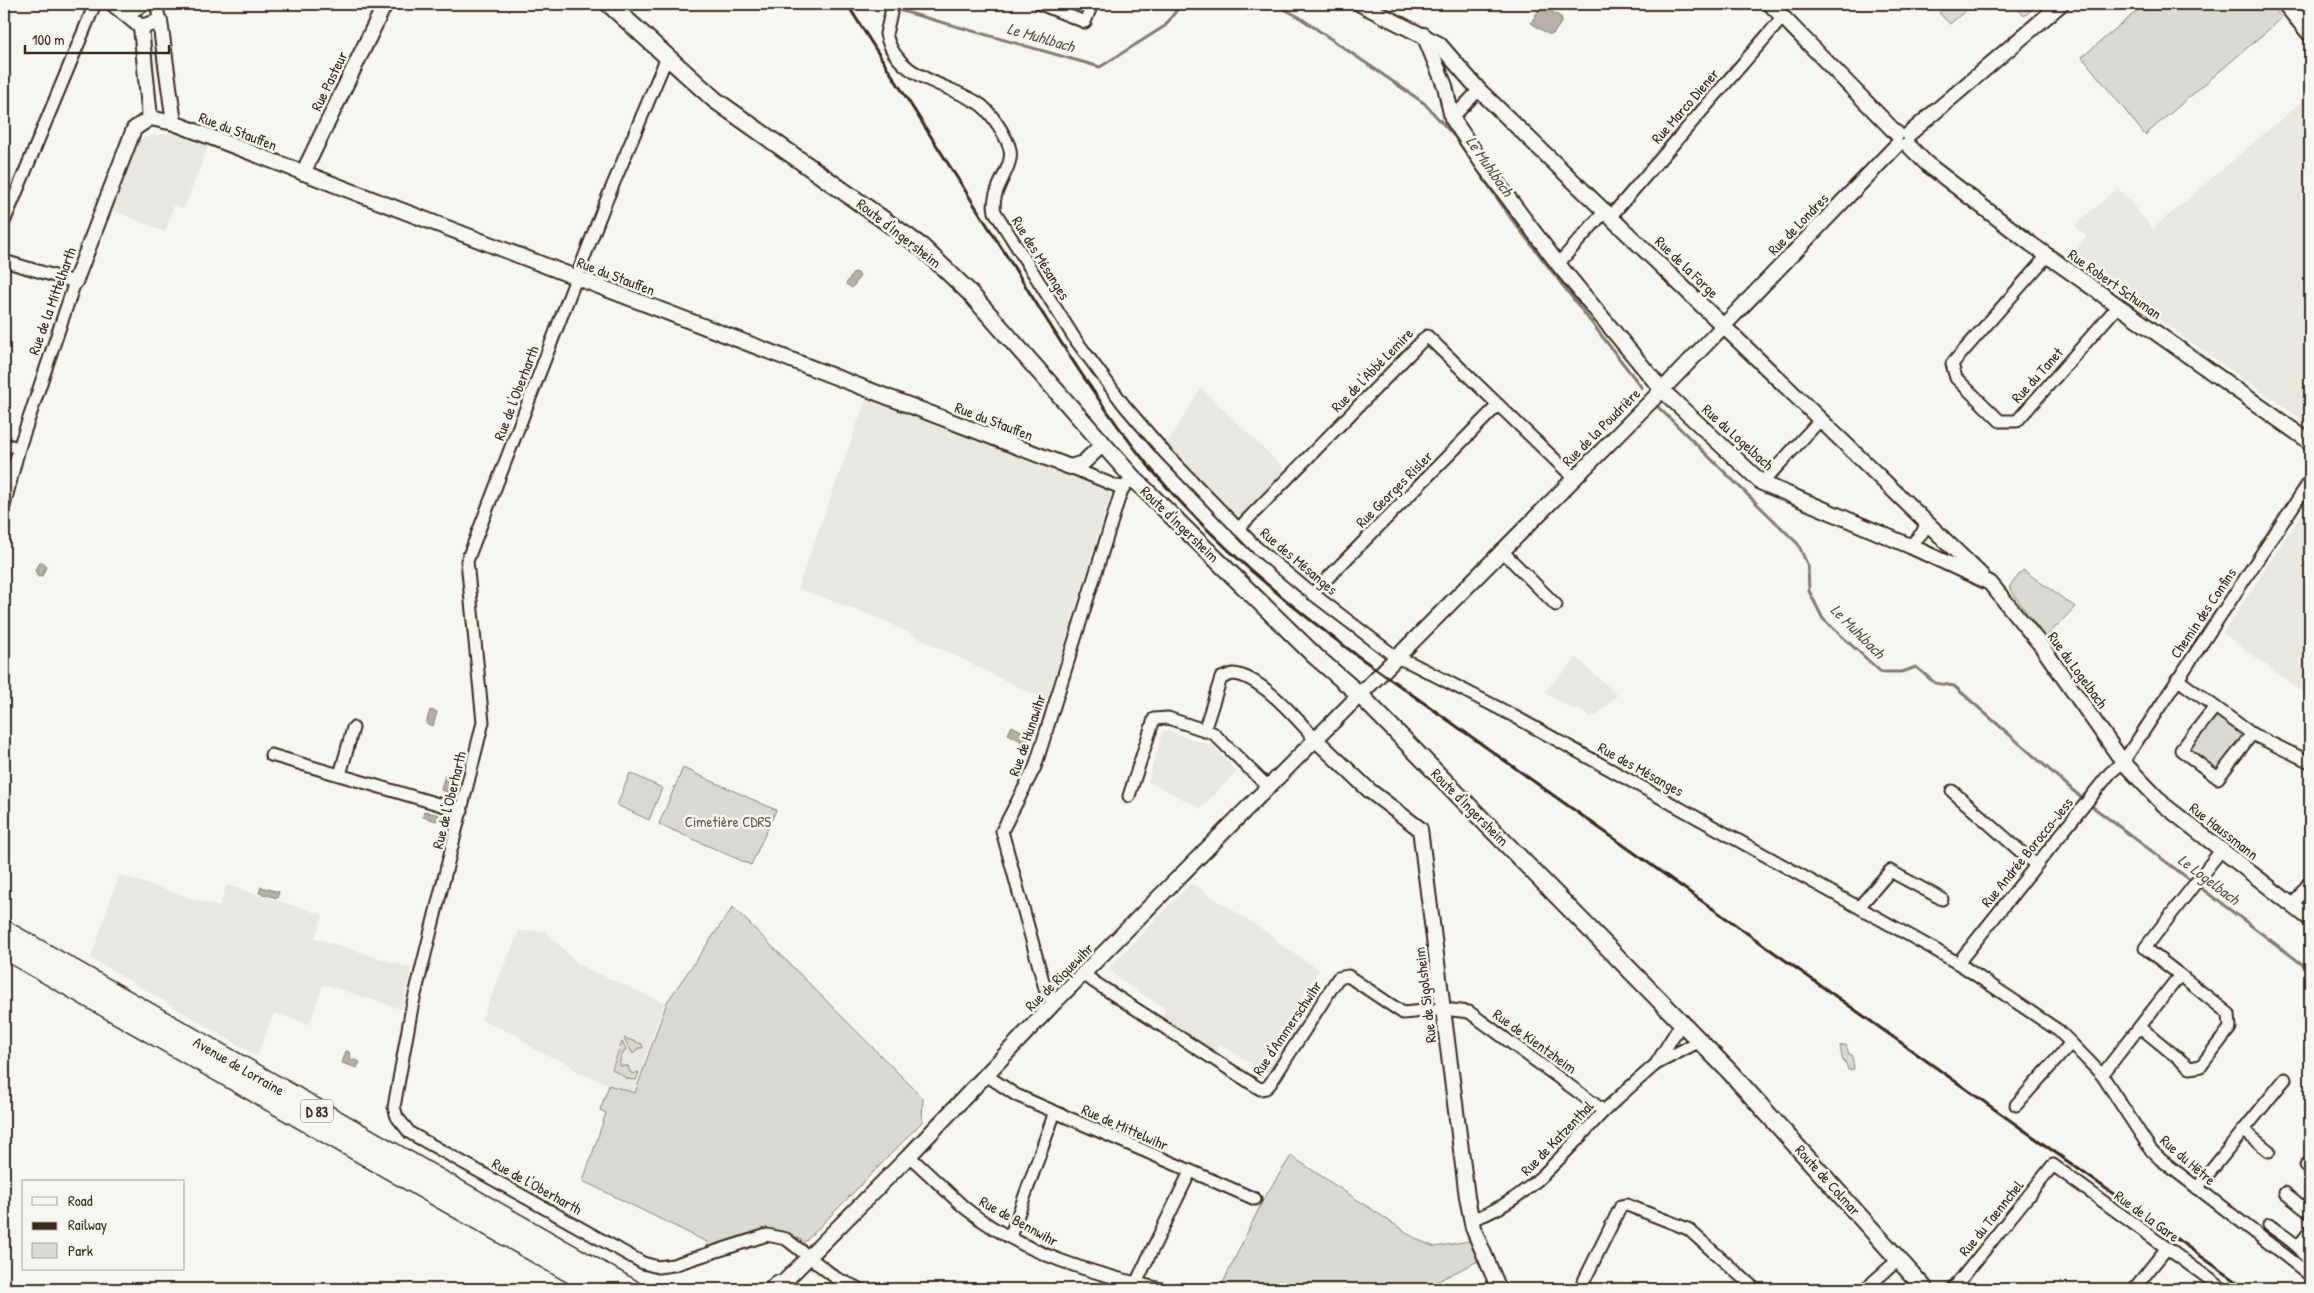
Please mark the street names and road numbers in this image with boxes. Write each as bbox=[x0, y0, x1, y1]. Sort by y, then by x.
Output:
street label: Rue Pasteur bbox=[306, 47, 353, 114]
street label: Rue Marco Diener bbox=[1647, 64, 1724, 148]
street label: Rue du Stauffen bbox=[196, 106, 280, 156]
street label: Rue de Londres bbox=[1763, 188, 1833, 260]
street label: Route d'Ingersheim bbox=[852, 193, 946, 273]
street label: Rue des Mésanges bbox=[1007, 212, 1075, 304]
street label: Rue de la Forge bbox=[1651, 231, 1723, 303]
street label: Rue de la Mittelharth bbox=[23, 244, 81, 358]
street label: Rue Robert Schuman bbox=[2064, 244, 2166, 324]
street label: Rue du Stauffen bbox=[574, 251, 658, 301]
street label: Rue de l'Abbé Lemire bbox=[1326, 323, 1418, 417]
street label: Rue du Tanet bbox=[2006, 342, 2068, 407]
street label: Rue de l'Oberharth bbox=[488, 343, 544, 443]
street label: Rue de la Poudrière bbox=[1557, 383, 1645, 471]
street label: Rue du Stauffen bbox=[952, 396, 1036, 446]
street label: Rue du Logelbach bbox=[1698, 399, 1778, 475]
street label: Rue Georges Risler bbox=[1351, 446, 1437, 532]
street label: Route d'Ingersheim bbox=[1136, 481, 1224, 567]
street label: Rue des Mésanges bbox=[1256, 522, 1342, 600]
street label: Chemin des Confins bbox=[2165, 563, 2241, 662]
street label: Rue du Logelbach bbox=[2043, 627, 2113, 713]
street label: Rue de Hunawihr bbox=[1003, 691, 1051, 779]
street label: Rue des Mésanges bbox=[1594, 737, 1688, 801]
street label: Rue de l'Oberharth bbox=[427, 749, 471, 851]
street label: Route d'Ingersheim bbox=[1426, 763, 1514, 851]
street label: Rue Andrée Borocco-Jess bbox=[1976, 793, 2078, 911]
street label: Rue Haussmann bbox=[2185, 797, 2263, 865]
street label: Rue de Riquewihr bbox=[1020, 938, 1098, 1016]
street label: Rue de Sigolsheim bbox=[1409, 946, 1441, 1044]
street label: Rue d'Ammerschwihr bbox=[1247, 976, 1327, 1080]
street label: Rue de Kientzheim bbox=[1489, 1003, 1581, 1079]
street label: Avenue de Lorraine bbox=[190, 1031, 288, 1101]
street label: Rue de Katzenthal bbox=[1516, 1096, 1598, 1180]
street label: Rue de Mittelwihr bbox=[1078, 1099, 1172, 1155]
road number: D 83 bbox=[301, 1100, 333, 1122]
street label: Rue du Hêtre bbox=[2156, 1130, 2220, 1190]
street label: Route de Colmar bbox=[1790, 1140, 1866, 1220]
street label: Rue de l'Oberharth bbox=[488, 1153, 586, 1219]
street label: Rue du Taennchel bbox=[1954, 1176, 2028, 1260]
street label: Rue de la Gare bbox=[2110, 1185, 2184, 1247]
street label: Rue de Bennwihr bbox=[976, 1191, 1062, 1251]

